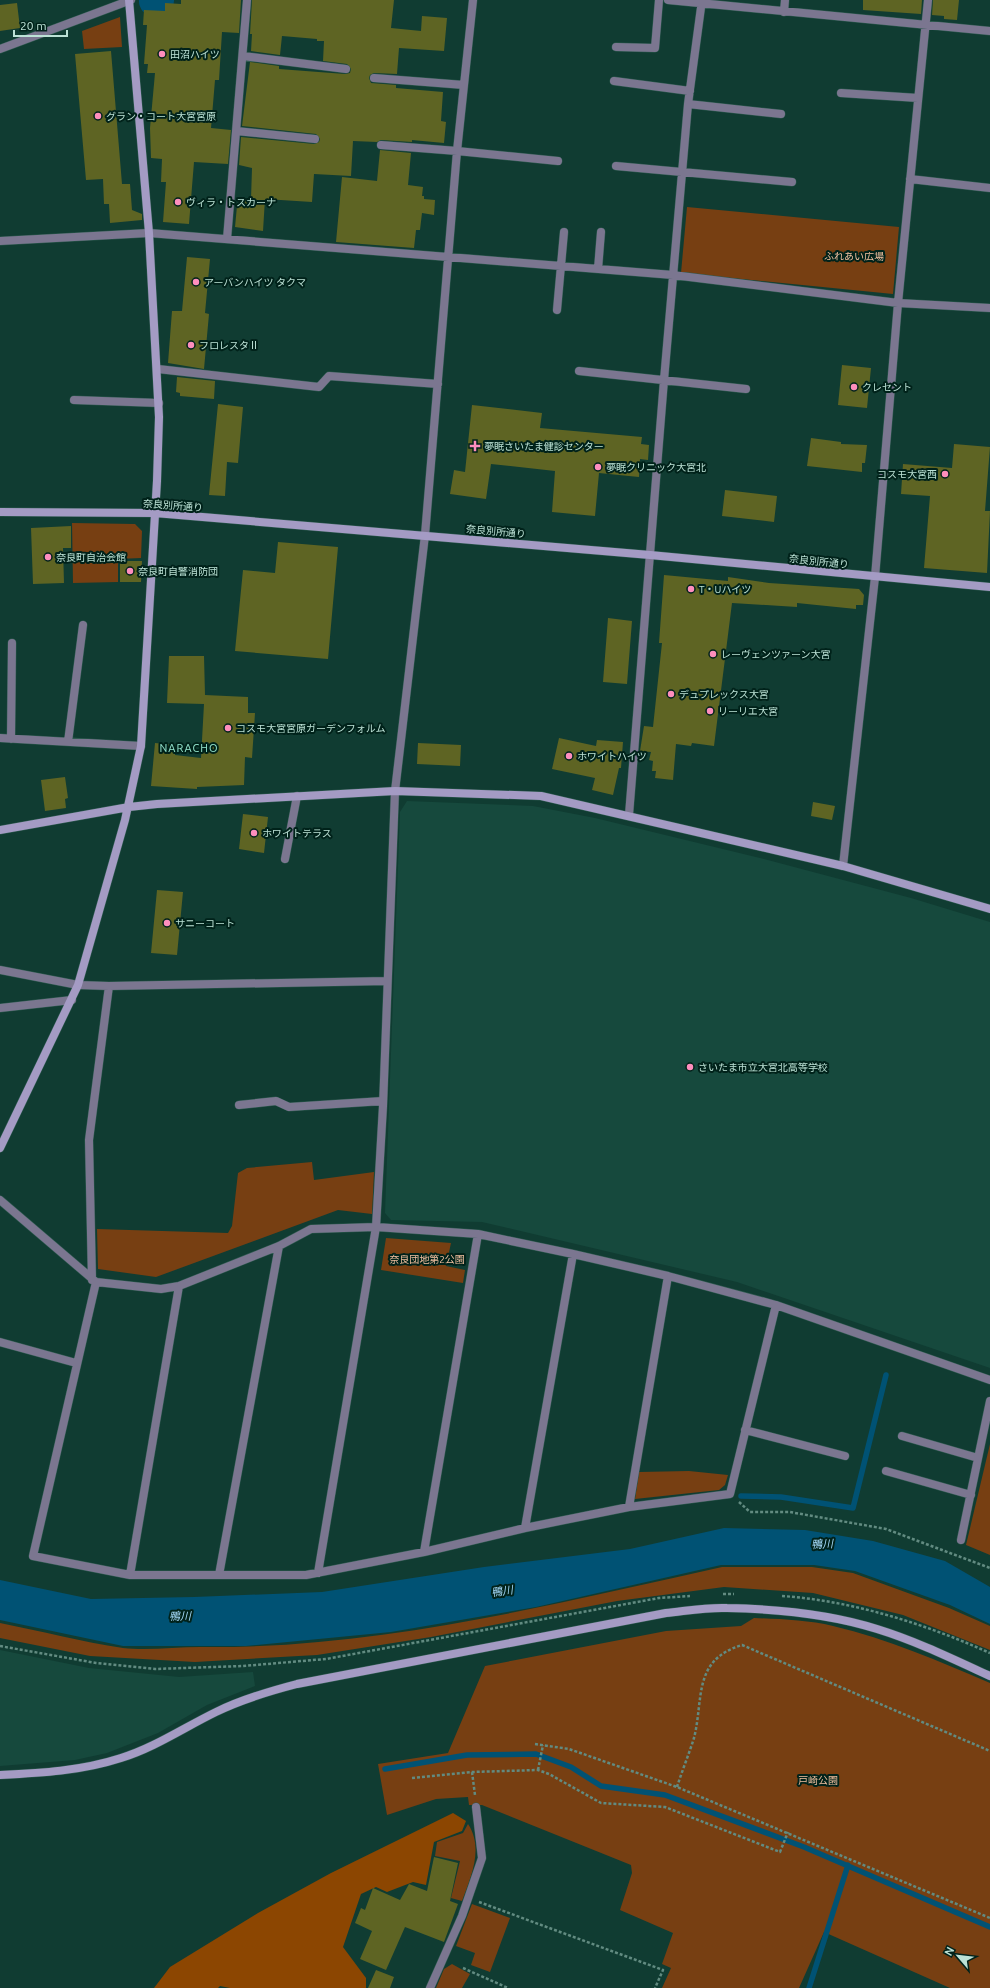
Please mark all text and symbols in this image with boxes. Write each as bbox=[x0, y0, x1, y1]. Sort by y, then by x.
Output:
scale bar bbox=[14, 12, 67, 38]
text: 20 m bbox=[20, 19, 47, 32]
marker: 田沼ハイツ bbox=[157, 49, 167, 59]
place label: 田沼ハイツ bbox=[170, 49, 220, 60]
marker: グラン・コート大宮宮原 bbox=[93, 111, 103, 121]
place label: グラン・コート大宮宮原 bbox=[106, 111, 216, 122]
marker: ヴィラ・トスカーナ bbox=[173, 197, 183, 207]
place label: ヴィラ・トスカーナ bbox=[186, 197, 276, 208]
park label: ふれあい広場 bbox=[824, 251, 884, 262]
marker: アーバンハイツ タクマ bbox=[191, 277, 201, 287]
place label: アーバンハイツ タクマ bbox=[204, 277, 306, 288]
marker: フロレスタⅡ bbox=[186, 340, 196, 350]
place label: フロレスタⅡ bbox=[199, 340, 259, 351]
marker: クレセント bbox=[849, 382, 859, 392]
place label: クレセント bbox=[862, 382, 912, 393]
marker: 夢眠さいたま健診センター bbox=[469, 440, 481, 452]
place label: 夢眠さいたま健診センター bbox=[484, 441, 604, 452]
marker: 夢眠クリニック大宮北 bbox=[593, 462, 603, 472]
place label: 夢眠クリニック大宮北 bbox=[606, 462, 706, 473]
place label: コスモ大宮西 bbox=[877, 469, 937, 480]
marker: コスモ大宮西 bbox=[940, 469, 950, 479]
street label: 奈良別所通り bbox=[143, 498, 203, 513]
street label: 奈良別所通り bbox=[466, 523, 526, 540]
marker: 奈良町自治会館 bbox=[43, 552, 53, 562]
place label: 奈良町自治会館 bbox=[56, 552, 126, 563]
street label: 奈良別所通り bbox=[789, 553, 849, 570]
marker: 奈良町自警消防団 bbox=[125, 566, 135, 576]
place label: 奈良町自警消防団 bbox=[138, 566, 218, 577]
marker: T・Uハイツ bbox=[686, 584, 696, 594]
place label: T・Uハイツ bbox=[699, 584, 751, 595]
marker: レーヴェンツァーン大宮 bbox=[708, 649, 718, 659]
place label: レーヴェンツァーン大宮 bbox=[721, 649, 831, 660]
marker: デュプレックス大宮 bbox=[666, 689, 676, 699]
place label: デュプレックス大宮 bbox=[679, 689, 769, 700]
marker: リーリエ大宮 bbox=[705, 706, 715, 716]
place label: リーリエ大宮 bbox=[718, 706, 778, 717]
marker: コスモ大宮宮原ガーデンフォルム bbox=[223, 723, 233, 733]
place label: コスモ大宮宮原ガーデンフォルム bbox=[236, 723, 386, 734]
district label: NARACHO bbox=[159, 742, 219, 754]
marker: ホワイトハイツ bbox=[564, 751, 574, 761]
place label: ホワイトハイツ bbox=[577, 751, 647, 762]
marker: ホワイトテラス bbox=[249, 828, 259, 838]
place label: ホワイトテラス bbox=[262, 828, 332, 839]
marker: サニーコート bbox=[162, 918, 172, 928]
place label: サニーコート bbox=[175, 918, 235, 929]
marker: さいたま市立大宮北高等学校 bbox=[685, 1062, 695, 1072]
place label: さいたま市立大宮北高等学校 bbox=[698, 1062, 828, 1073]
park label: 奈良団地第2公園 bbox=[389, 1254, 465, 1265]
water label: 鴨川 bbox=[811, 1537, 834, 1551]
water label: 鴨川 bbox=[490, 1583, 515, 1598]
water label: 鴨川 bbox=[169, 1610, 192, 1622]
park label: 戸崎公園 bbox=[798, 1775, 838, 1786]
north arrow bbox=[938, 1936, 978, 1976]
text: N bbox=[942, 1945, 956, 1958]

